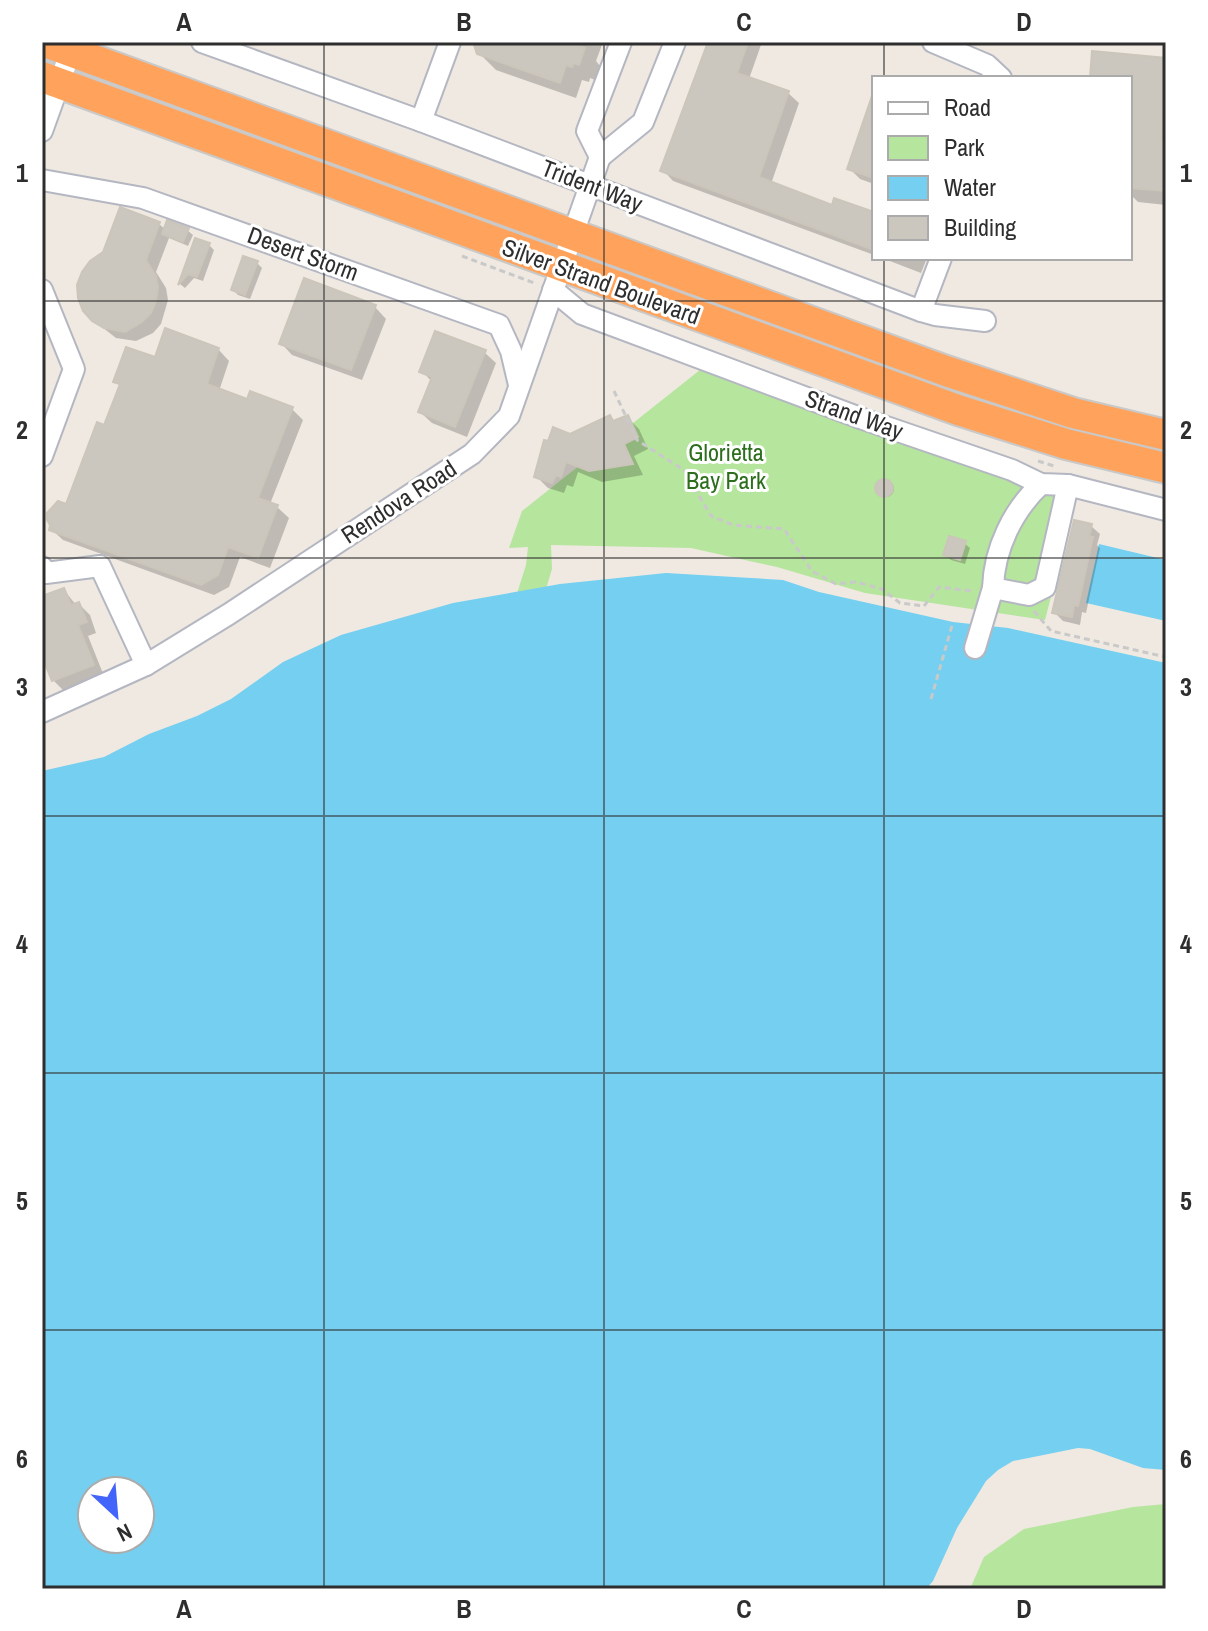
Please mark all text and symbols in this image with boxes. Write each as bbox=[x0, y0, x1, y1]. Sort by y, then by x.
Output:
text: A bbox=[176, 4, 192, 39]
text: B bbox=[456, 4, 472, 39]
text: C bbox=[736, 4, 752, 39]
text: D bbox=[1016, 4, 1032, 39]
legend bbox=[872, 76, 1132, 260]
text: Road bbox=[944, 91, 991, 123]
text: Park bbox=[944, 131, 985, 163]
street label: Trident Way bbox=[537, 151, 648, 219]
text: 1 bbox=[16, 155, 28, 190]
text: 1 bbox=[1180, 155, 1192, 190]
text: Water bbox=[944, 171, 996, 203]
text: Building bbox=[944, 211, 1016, 243]
street label: Desert Storm bbox=[243, 218, 363, 288]
street label: Silver Strand Boulevard bbox=[498, 230, 704, 332]
street label: Strand Way bbox=[801, 382, 908, 447]
text: 2 bbox=[16, 412, 28, 447]
text: 2 bbox=[1180, 412, 1192, 447]
park label: Glorietta Bay Park bbox=[686, 436, 766, 496]
street label: Rendova Road bbox=[335, 452, 462, 550]
text: 3 bbox=[16, 669, 28, 704]
text: 3 bbox=[1180, 669, 1192, 704]
text: 4 bbox=[16, 926, 28, 961]
text: 4 bbox=[1180, 926, 1192, 961]
text: 5 bbox=[16, 1183, 28, 1218]
text: 5 bbox=[1180, 1183, 1192, 1218]
text: 6 bbox=[16, 1441, 28, 1476]
text: 6 bbox=[1180, 1441, 1192, 1476]
north arrow bbox=[76, 1475, 156, 1555]
text: N bbox=[112, 1517, 137, 1549]
text: A bbox=[176, 1591, 192, 1626]
text: B bbox=[456, 1591, 472, 1626]
text: C bbox=[736, 1591, 752, 1626]
text: D bbox=[1016, 1591, 1032, 1626]

